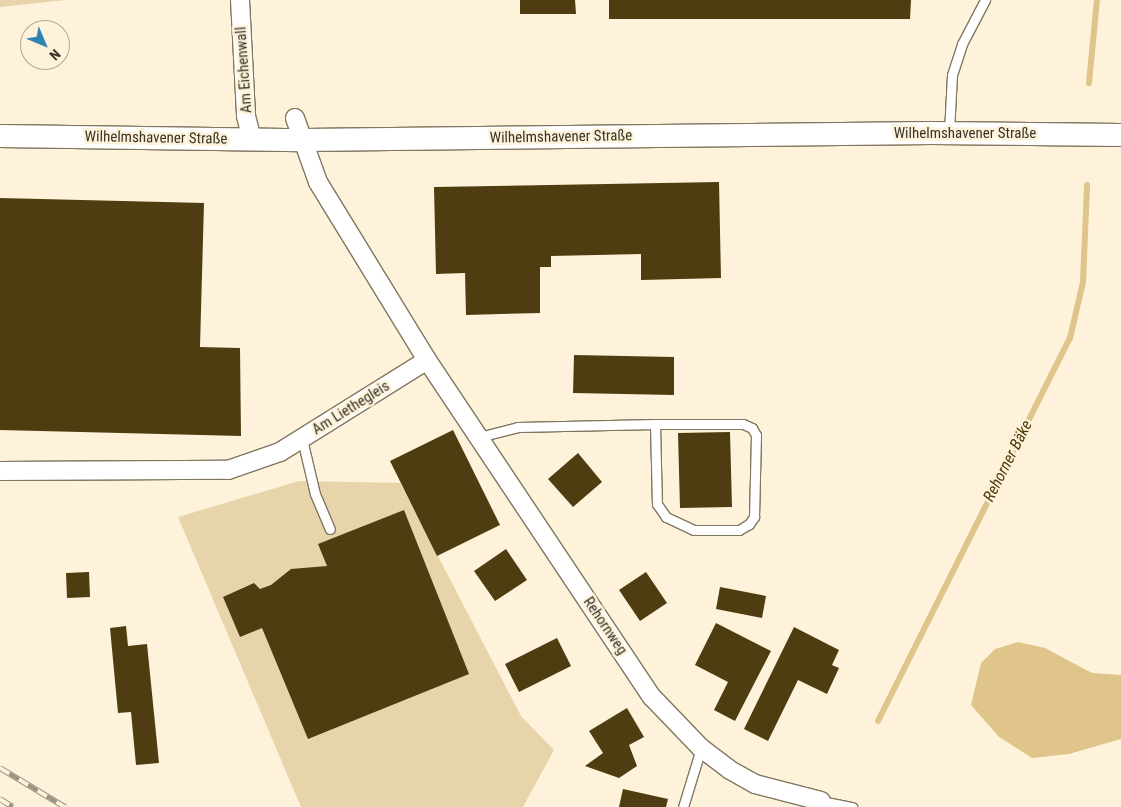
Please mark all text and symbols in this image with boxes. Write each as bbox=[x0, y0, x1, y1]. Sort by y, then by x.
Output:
north arrow bbox=[20, 20, 70, 70]
street label: Am Eichenwall bbox=[232, 26, 256, 114]
text: N bbox=[46, 46, 64, 64]
street label: Wilhelmshavener Straße bbox=[894, 125, 1036, 143]
street label: Wilhelmshavener Straße bbox=[490, 127, 632, 147]
street label: Wilhelmshavener Straße bbox=[85, 128, 227, 148]
street label: Am Liethegleis bbox=[309, 377, 393, 439]
water label: Rehorner Bäke bbox=[979, 417, 1037, 505]
street label: Rehornweg bbox=[579, 594, 631, 658]

